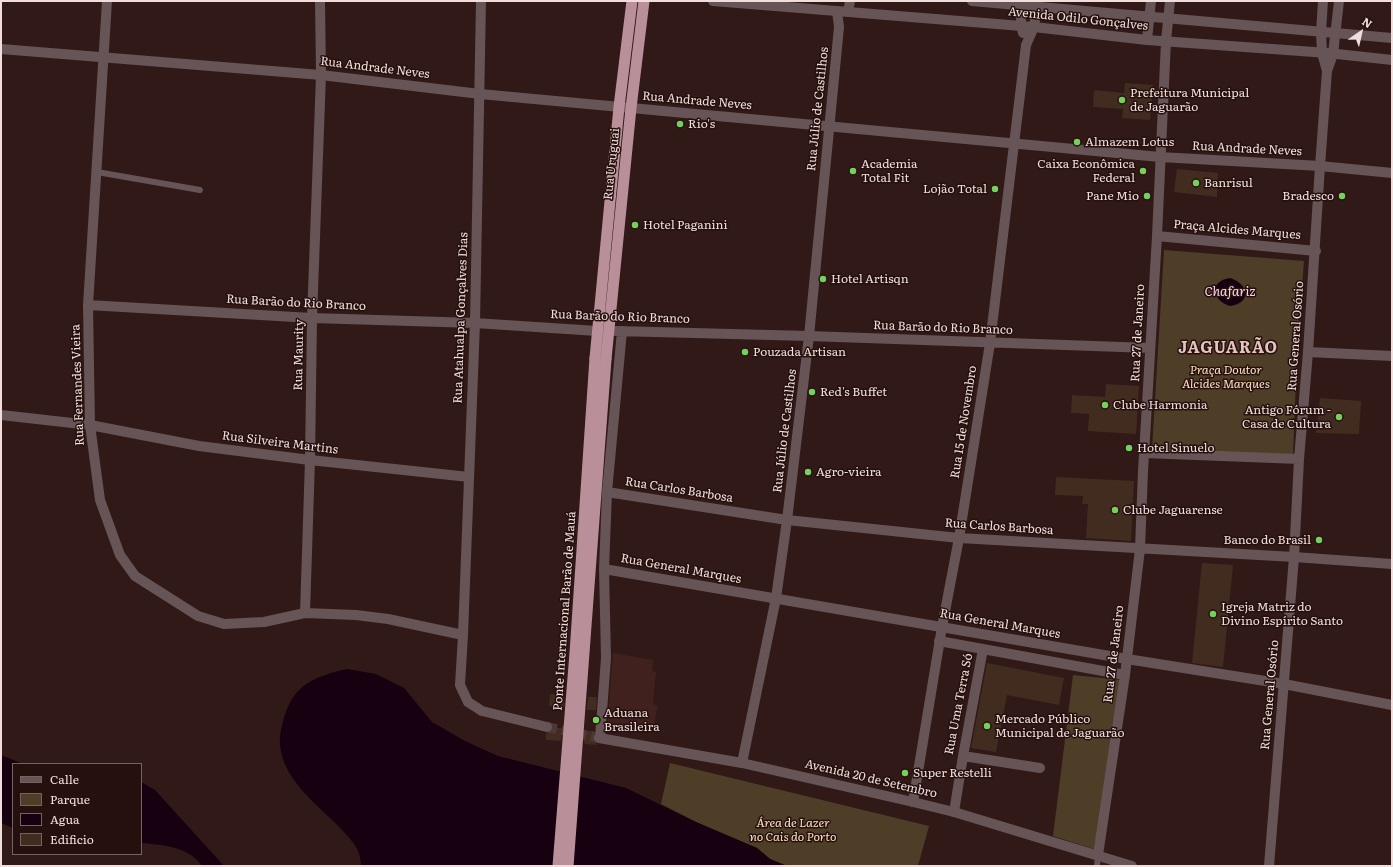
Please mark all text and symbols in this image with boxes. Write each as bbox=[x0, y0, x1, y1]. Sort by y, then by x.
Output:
street label: Avenida Odilo Gonçalves bbox=[1007, 4, 1149, 34]
north arrow bbox=[1341, 12, 1381, 52]
text: N bbox=[1359, 13, 1376, 31]
street label: Rua Júlio de Castilhos bbox=[804, 46, 832, 172]
street label: Rua Andrade Neves bbox=[320, 54, 430, 82]
place label: Prefeitura Municipal de Jaguarão bbox=[1130, 86, 1249, 114]
street label: Rua Andrade Neves bbox=[642, 89, 752, 113]
marker: Prefeitura Municipal de Jaguarão bbox=[1117, 95, 1127, 105]
place label: Rio's bbox=[688, 117, 715, 131]
marker: Rio's bbox=[675, 119, 685, 129]
street label: Rua Uruguai bbox=[601, 127, 623, 201]
place label: Almazem Lotus bbox=[1085, 135, 1174, 149]
marker: Almazem Lotus bbox=[1072, 137, 1082, 147]
street label: Rua Andrade Neves bbox=[1192, 139, 1302, 159]
place label: Academia Total Fit bbox=[861, 157, 918, 185]
place label: Caixa Econômica Federal bbox=[1037, 157, 1135, 185]
marker: Academia Total Fit bbox=[848, 166, 858, 176]
marker: Caixa Econômica Federal bbox=[1138, 166, 1148, 176]
place label: Banrisul bbox=[1204, 176, 1253, 190]
marker: Banrisul bbox=[1191, 178, 1201, 188]
place label: Lojão Total bbox=[923, 182, 987, 196]
marker: Lojão Total bbox=[990, 184, 1000, 194]
place label: Pane Mio bbox=[1086, 189, 1139, 203]
place label: Bradesco bbox=[1282, 189, 1334, 203]
marker: Pane Mio bbox=[1142, 191, 1152, 201]
marker: Bradesco bbox=[1337, 191, 1347, 201]
street label: Praça Alcides Marques bbox=[1173, 217, 1301, 243]
place label: Hotel Paganini bbox=[643, 218, 728, 232]
marker: Hotel Paganini bbox=[630, 220, 640, 230]
street label: Rua Atahualpa Gonçalves Dias bbox=[451, 232, 471, 404]
place label: Hotel Artisqn bbox=[831, 272, 909, 286]
marker: Hotel Artisqn bbox=[818, 274, 828, 284]
street label: Rua General Osório bbox=[1285, 280, 1307, 392]
street label: Rua 27 de Janeiro bbox=[1128, 284, 1148, 382]
water label: Chafariz bbox=[1204, 284, 1256, 300]
street label: Rua Barão do Rio Branco bbox=[226, 292, 366, 314]
street label: Rua Barão do Rio Branco bbox=[550, 307, 690, 327]
street label: Rua Barão do Rio Branco bbox=[873, 318, 1013, 338]
street label: Rua Maurity bbox=[291, 319, 307, 391]
street label: Rua Fernandes Vieira bbox=[69, 324, 87, 446]
district label: JAGUARÃO bbox=[1178, 338, 1278, 358]
place label: Pouzada Artisan bbox=[753, 345, 846, 359]
marker: Pouzada Artisan bbox=[740, 347, 750, 357]
park label: Praça Doutor Alcides Marques bbox=[1182, 363, 1270, 391]
street label: Rua 15 de Novembro bbox=[948, 365, 980, 479]
street label: Rua Júlio de Castilhos bbox=[770, 368, 800, 494]
place label: Red's Buffet bbox=[820, 385, 887, 399]
marker: Red's Buffet bbox=[807, 387, 817, 397]
place label: Clube Harmonia bbox=[1113, 398, 1207, 412]
marker: Clube Harmonia bbox=[1100, 400, 1110, 410]
place label: Antigo Fórum - Casa de Cultura bbox=[1242, 403, 1331, 431]
marker: Antigo Fórum - Casa de Cultura bbox=[1334, 412, 1344, 422]
street label: Rua Silveira Martins bbox=[221, 429, 339, 457]
place label: Hotel Sinuelo bbox=[1137, 441, 1214, 455]
marker: Hotel Sinuelo bbox=[1124, 443, 1134, 453]
place label: Agro-vieira bbox=[816, 465, 882, 479]
marker: Agro-vieira bbox=[803, 467, 813, 477]
street label: Rua Carlos Barbosa bbox=[624, 474, 734, 506]
place label: Clube Jaguarense bbox=[1123, 503, 1223, 517]
marker: Clube Jaguarense bbox=[1110, 505, 1120, 515]
street label: Ponte Internacional Barão de Mauá bbox=[551, 511, 579, 711]
street label: Rua Carlos Barbosa bbox=[944, 516, 1054, 538]
place label: Banco do Brasil bbox=[1223, 533, 1311, 547]
marker: Banco do Brasil bbox=[1314, 535, 1324, 545]
street label: Rua General Marques bbox=[620, 551, 742, 587]
place label: Igreja Matriz do Divino Espírito Santo bbox=[1221, 600, 1343, 628]
street label: Rua 27 de Janeiro bbox=[1101, 604, 1127, 704]
street label: Rua General Marques bbox=[939, 606, 1061, 642]
marker: Igreja Matriz do Divino Espírito Santo bbox=[1208, 609, 1218, 619]
street label: Rua General Osório bbox=[1258, 639, 1282, 751]
street label: Rua Uma Terra Só bbox=[942, 652, 976, 756]
place label: Aduana Brasileira bbox=[604, 706, 660, 734]
place label: Mercado Público Municipal de Jaguarão bbox=[995, 712, 1125, 740]
marker: Aduana Brasileira bbox=[591, 715, 601, 725]
marker: Mercado Público Municipal de Jaguarão bbox=[982, 721, 992, 731]
street label: Avenida 20 de Setembro bbox=[803, 757, 939, 801]
legend bbox=[12, 763, 142, 855]
place label: Super Restelli bbox=[913, 766, 992, 780]
marker: Super Restelli bbox=[900, 768, 910, 778]
text: Calle bbox=[50, 770, 79, 788]
text: Parque bbox=[50, 790, 90, 808]
text: Agua bbox=[50, 810, 80, 828]
park label: Área de Lazer no Cais do Porto bbox=[750, 816, 836, 844]
text: Edificio bbox=[50, 830, 94, 848]

